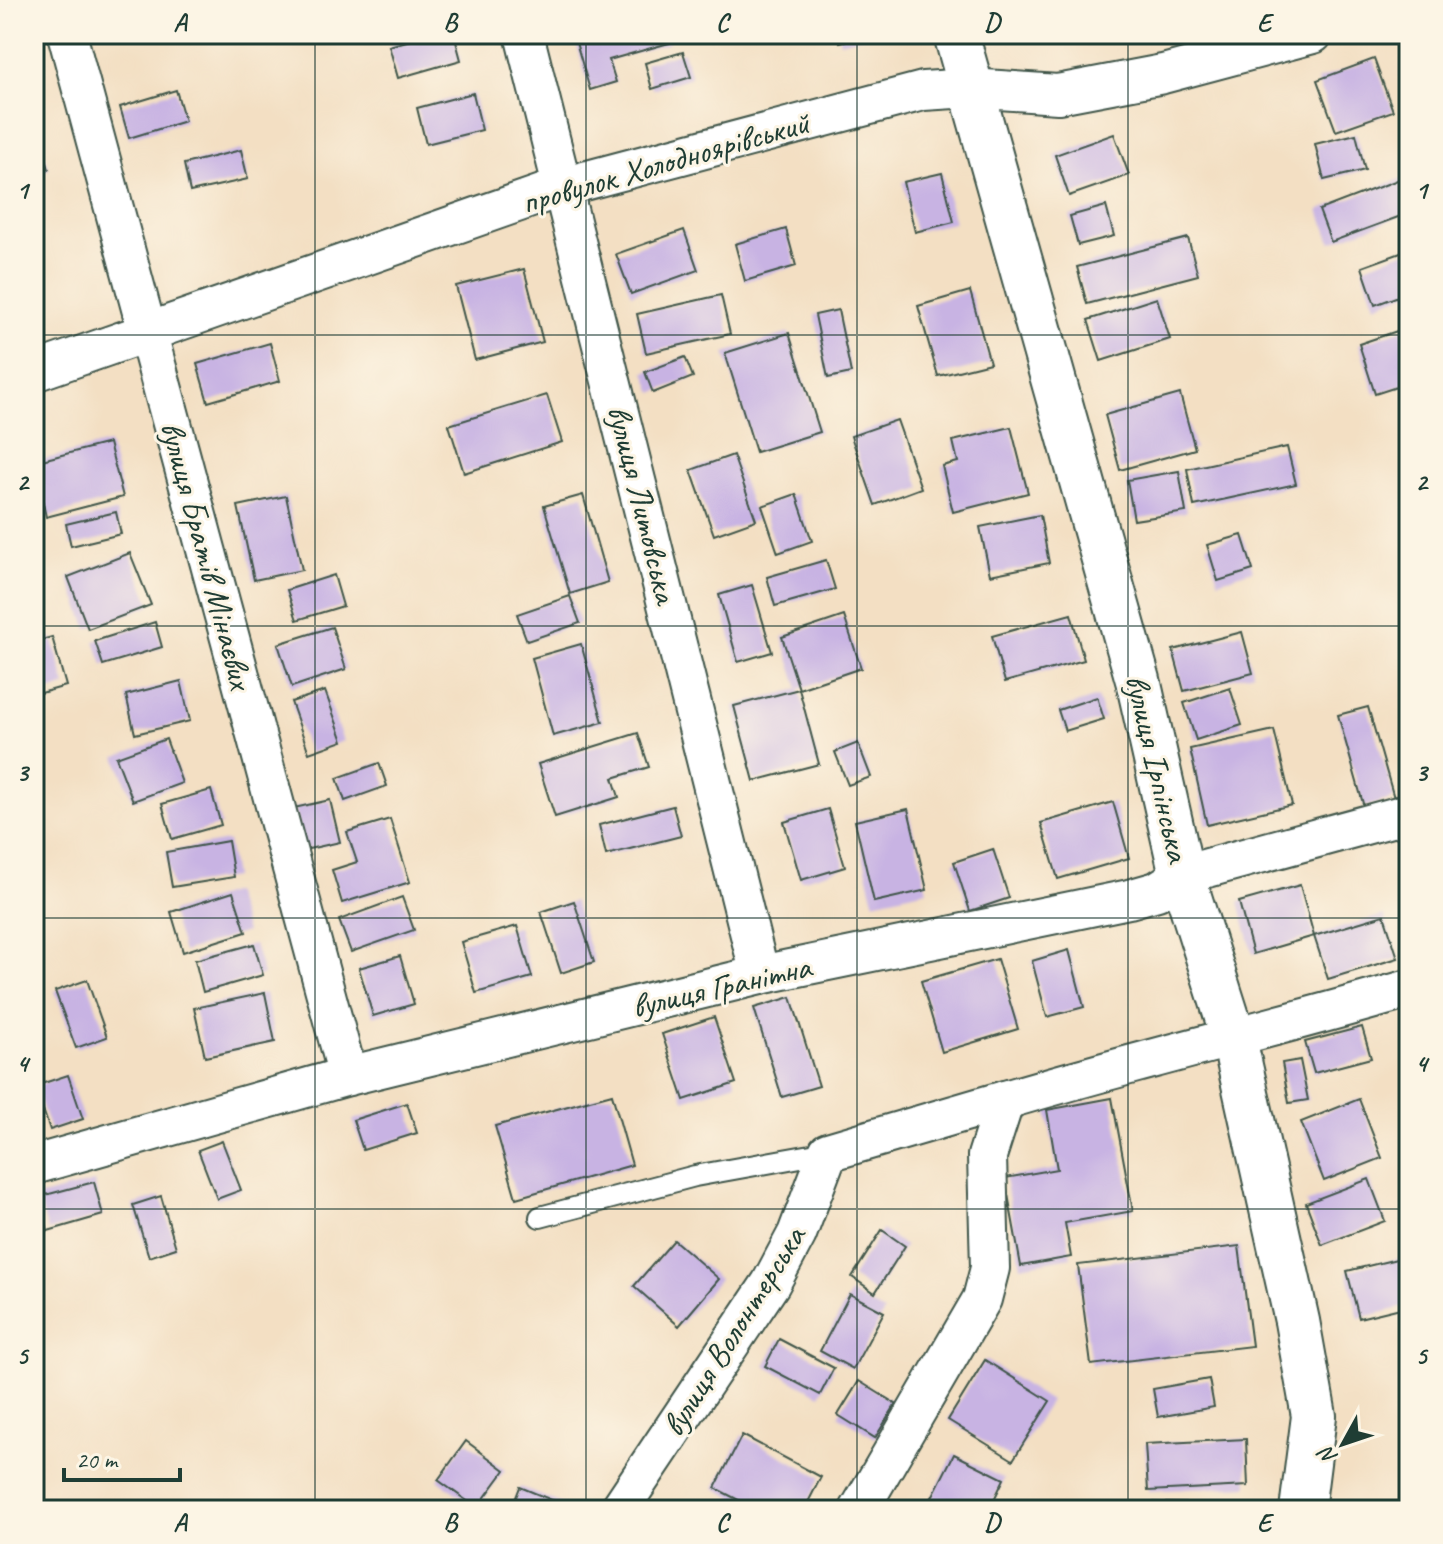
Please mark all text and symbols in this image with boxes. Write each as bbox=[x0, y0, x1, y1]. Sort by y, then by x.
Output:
text: A bbox=[173, 6, 188, 39]
text: B bbox=[443, 6, 459, 39]
text: C bbox=[716, 6, 732, 39]
text: D bbox=[984, 6, 1002, 39]
text: E bbox=[1257, 6, 1275, 39]
street label: провулок Холодноярівський bbox=[516, 100, 816, 224]
text: 1 bbox=[16, 174, 31, 207]
text: 1 bbox=[1415, 174, 1430, 207]
street label: вулиця Литовська bbox=[598, 401, 689, 610]
street label: вулиця Братів Мінаєвих bbox=[151, 416, 264, 696]
text: 2 bbox=[16, 465, 30, 498]
text: 2 bbox=[1415, 465, 1429, 498]
street label: вулиця Ірпінська bbox=[1116, 670, 1201, 868]
text: 3 bbox=[16, 756, 30, 789]
text: 3 bbox=[1415, 756, 1429, 789]
street label: вулиця Гранітна bbox=[627, 944, 817, 1027]
text: 4 bbox=[16, 1047, 31, 1080]
text: 4 bbox=[1415, 1047, 1430, 1080]
street label: вулиця Волонтерська bbox=[651, 1216, 816, 1444]
text: 5 bbox=[16, 1339, 30, 1372]
text: 5 bbox=[1415, 1339, 1429, 1372]
north arrow bbox=[1303, 1404, 1383, 1484]
scale bar bbox=[64, 1432, 180, 1482]
text: N bbox=[1311, 1439, 1344, 1470]
text: 20 m bbox=[76, 1445, 119, 1475]
text: A bbox=[173, 1506, 188, 1539]
text: B bbox=[443, 1506, 459, 1539]
text: C bbox=[716, 1506, 732, 1539]
text: D bbox=[984, 1506, 1002, 1539]
text: E bbox=[1257, 1506, 1275, 1539]

